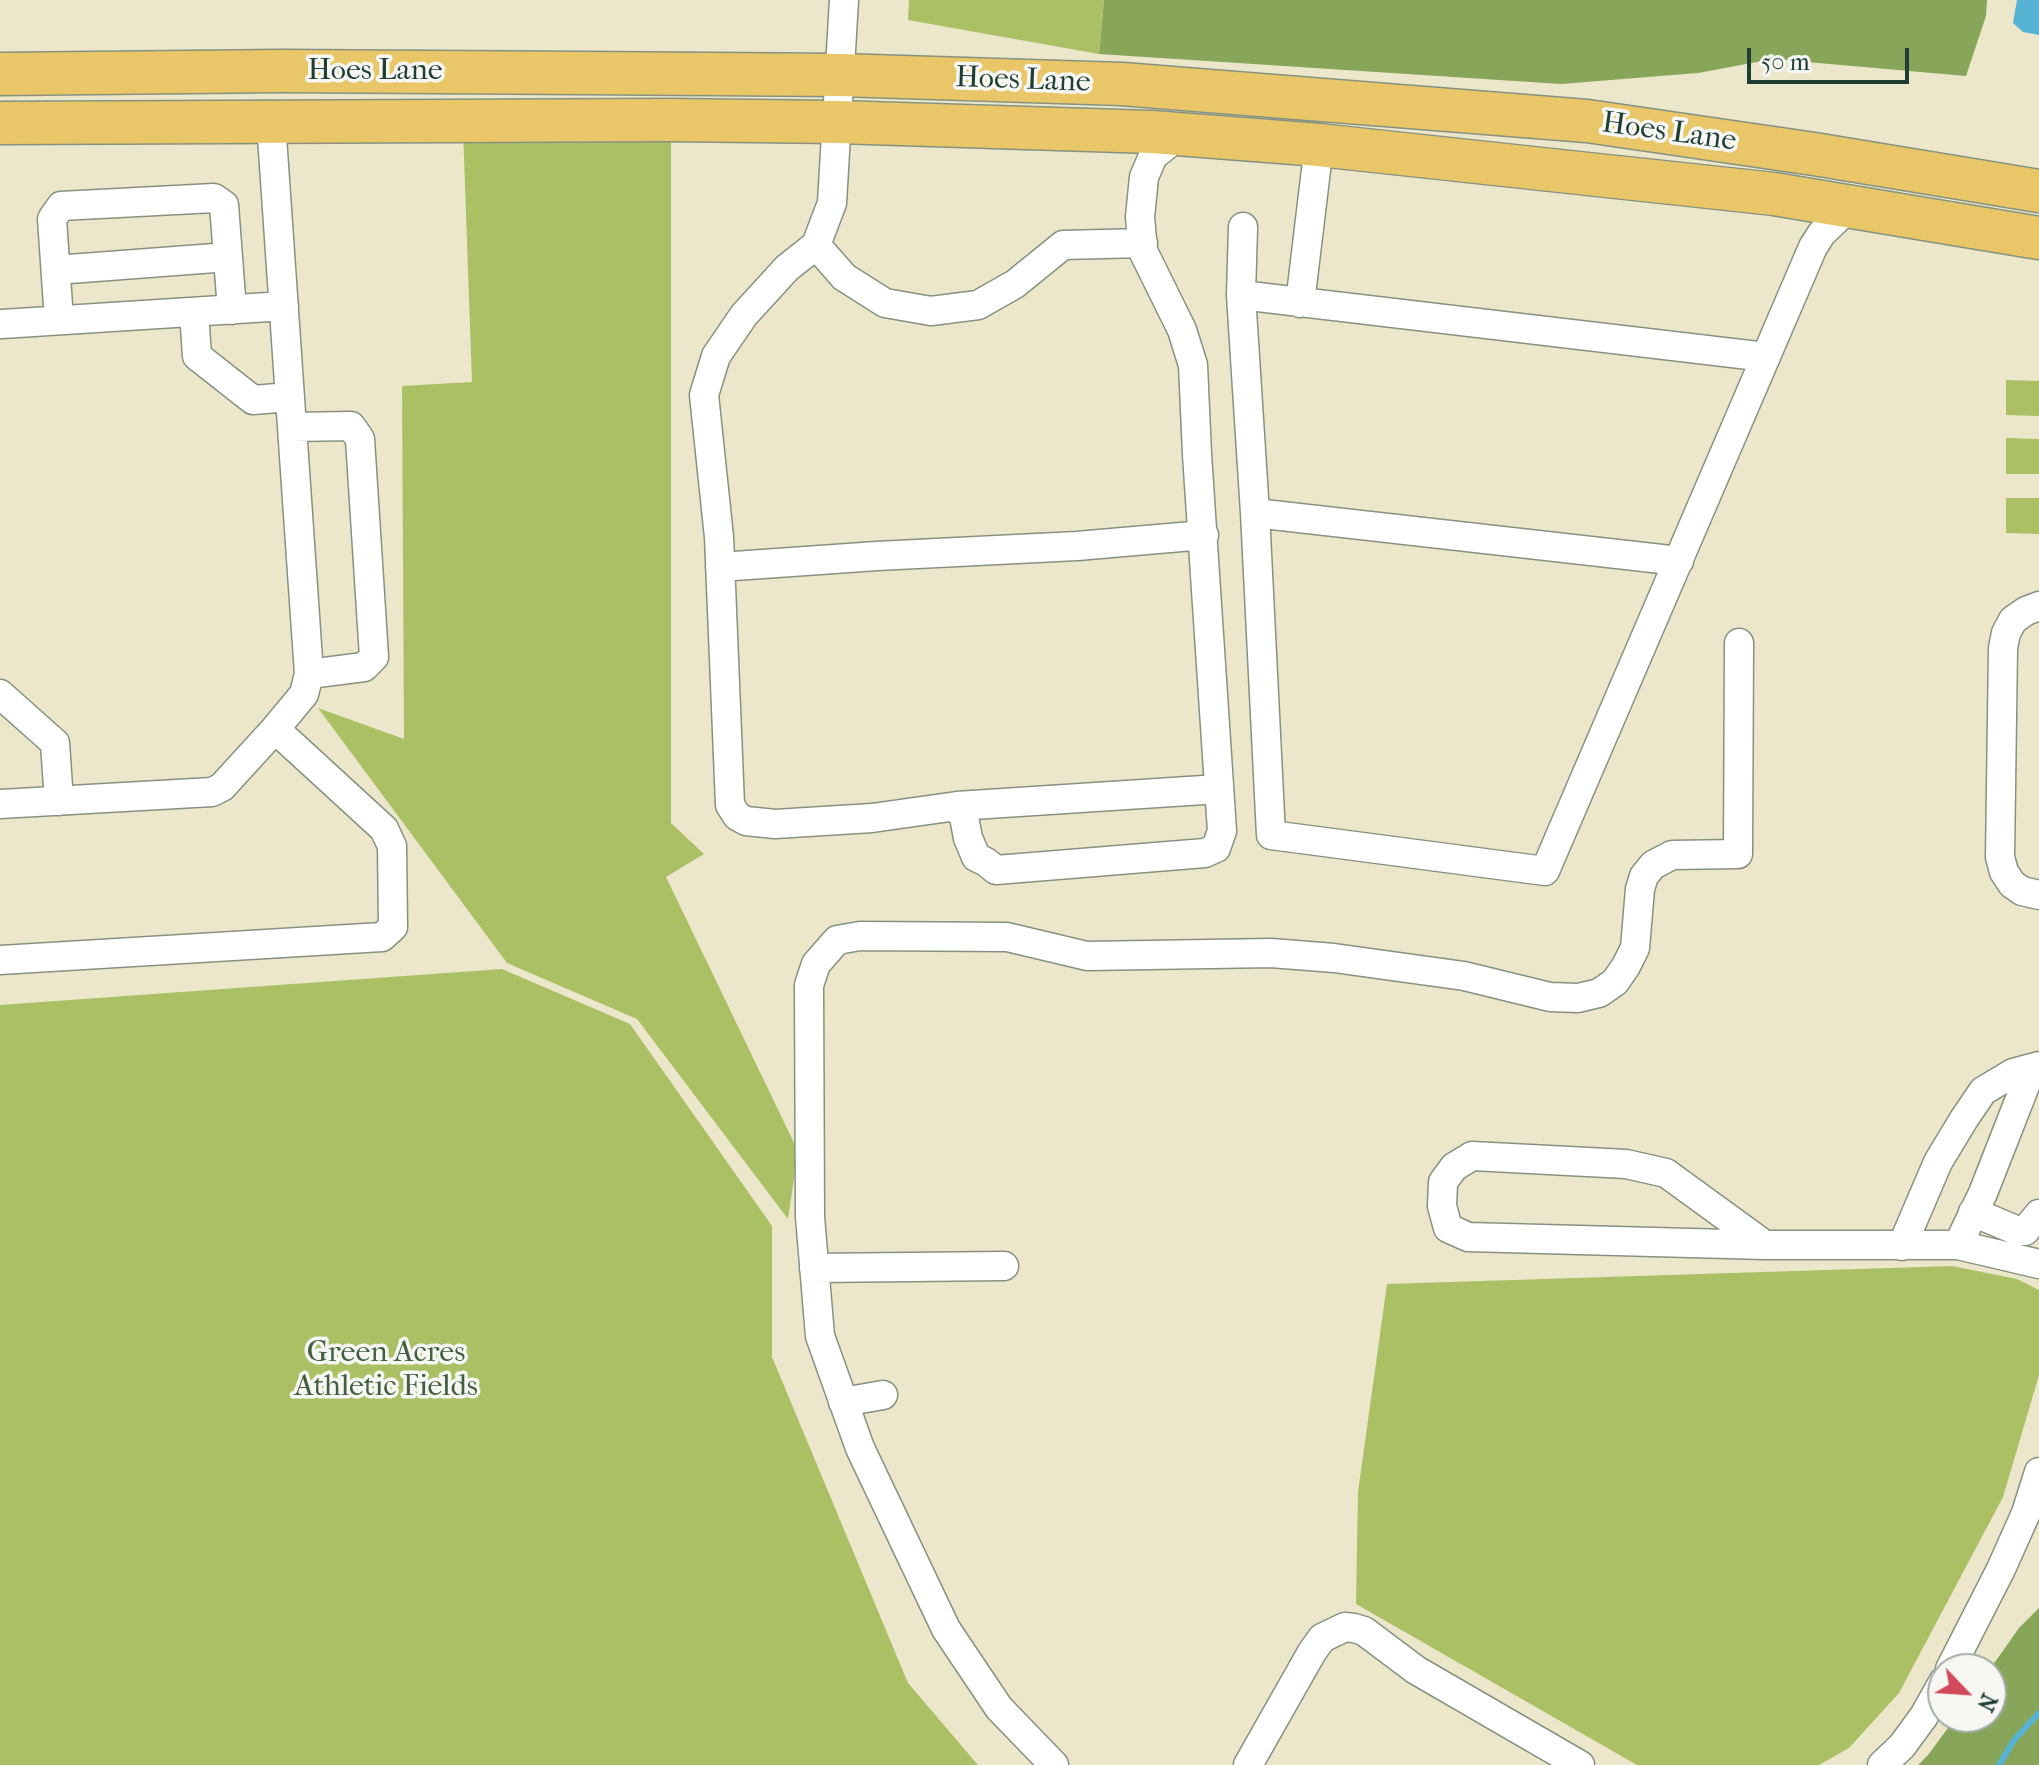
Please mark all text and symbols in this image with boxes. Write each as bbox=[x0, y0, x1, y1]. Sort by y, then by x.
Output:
scale bar bbox=[1751, 32, 1913, 82]
text: 50 m bbox=[1761, 48, 1810, 76]
street label: Hoes Lane bbox=[307, 54, 443, 90]
street label: Hoes Lane bbox=[955, 61, 1091, 101]
street label: Hoes Lane bbox=[1600, 106, 1738, 160]
park label: Green Acres Athletic Fields bbox=[294, 1336, 478, 1406]
north arrow bbox=[1927, 1653, 2007, 1733]
text: N bbox=[1972, 1689, 2002, 1715]

